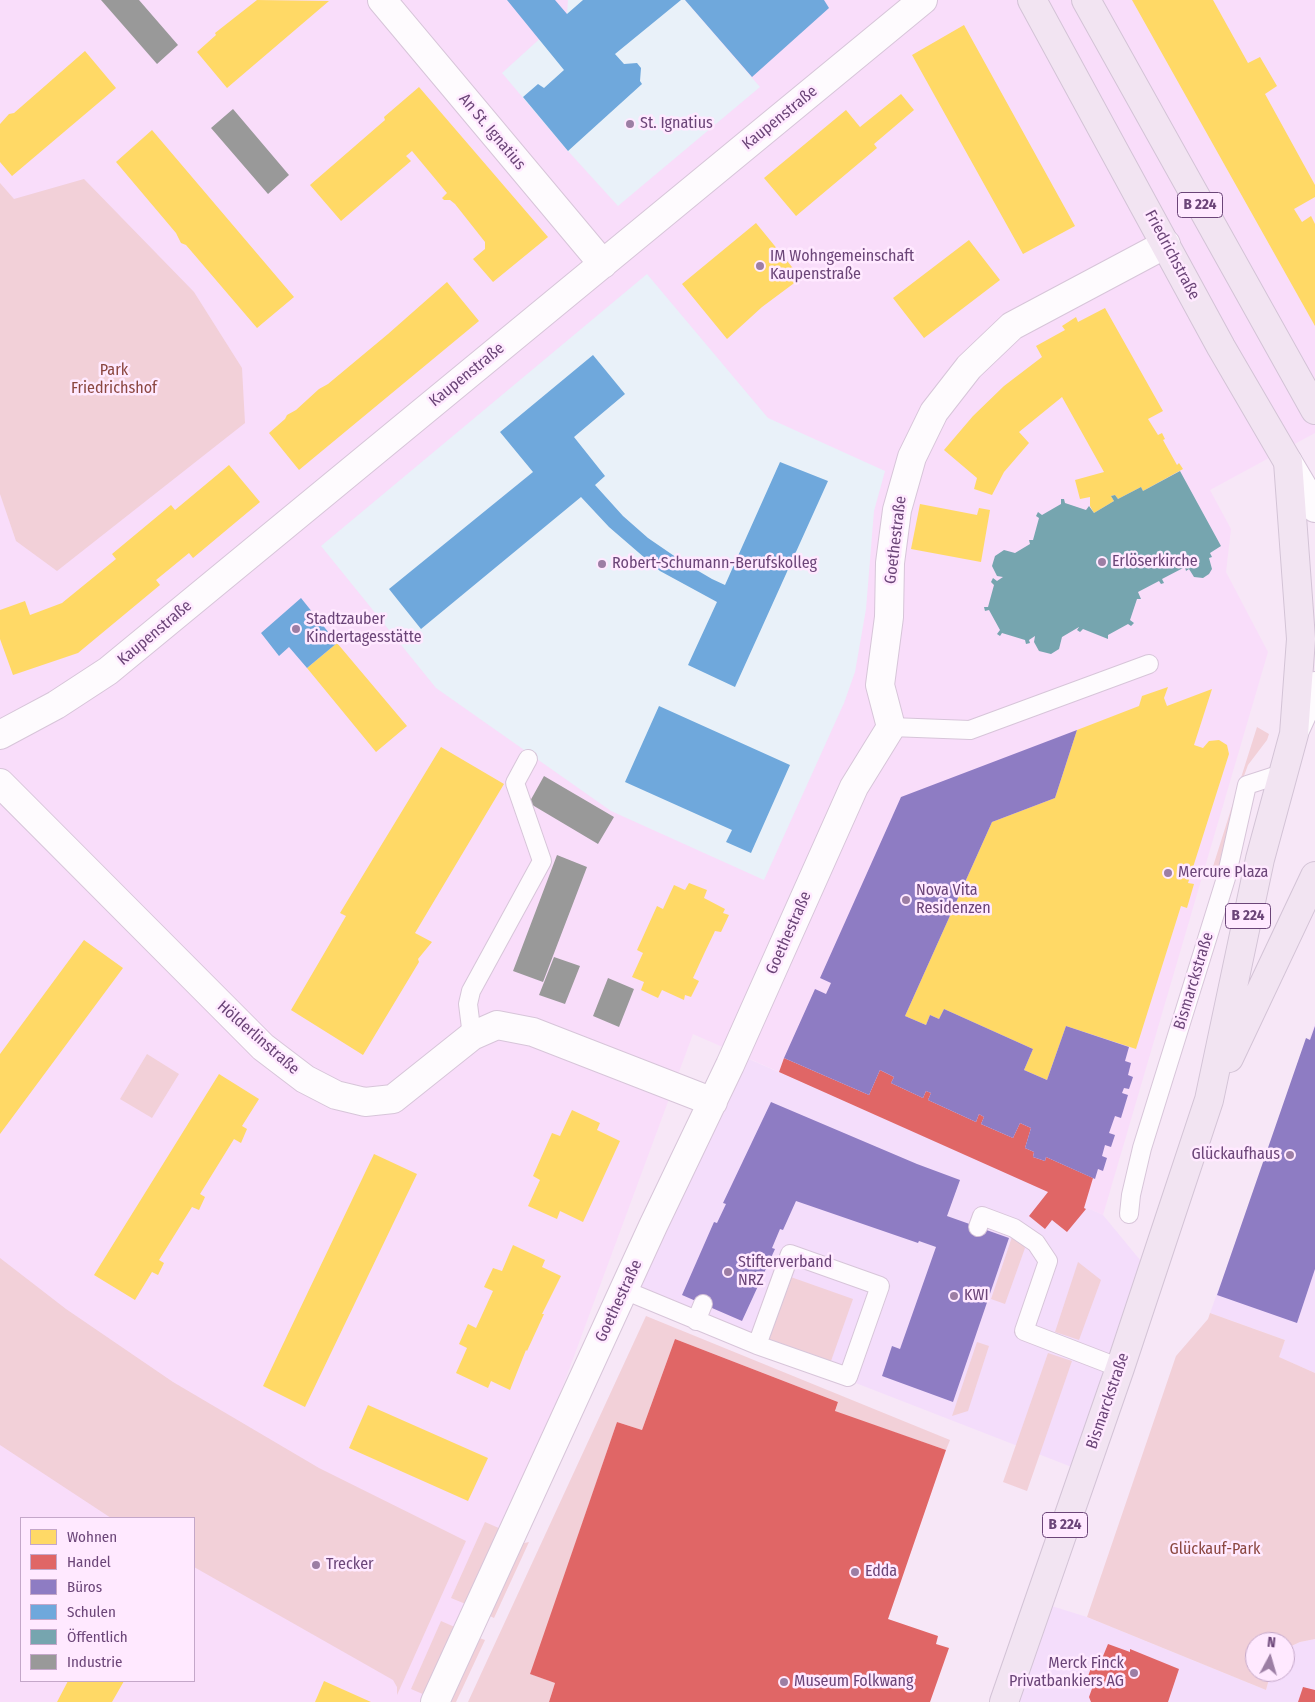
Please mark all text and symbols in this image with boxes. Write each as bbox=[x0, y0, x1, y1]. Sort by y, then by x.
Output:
street label: Kaupenstraße bbox=[739, 82, 821, 154]
street label: An St. Ignatius bbox=[455, 90, 529, 174]
place label: St. Ignatius bbox=[640, 114, 713, 134]
marker: St. Ignatius bbox=[624, 118, 636, 130]
road number: B 224 bbox=[1178, 192, 1222, 218]
street label: Friedrichstraße bbox=[1140, 207, 1204, 303]
place label: IM Wohngemeinschaft Kaupenstraße bbox=[770, 247, 914, 285]
marker: IM Wohngemeinschaft Kaupenstraße bbox=[754, 260, 766, 272]
street label: Kaupenstraße bbox=[426, 339, 508, 411]
park label: Park Friedrichshof bbox=[71, 361, 157, 399]
street label: Goethestraße bbox=[881, 495, 911, 585]
place label: Erlöserkirche bbox=[1112, 552, 1198, 572]
place label: Robert-Schumann-Berufskolleg bbox=[612, 554, 817, 574]
marker: Erlöserkirche bbox=[1096, 556, 1108, 568]
marker: Robert-Schumann-Berufskolleg bbox=[596, 558, 608, 570]
street label: Kaupenstraße bbox=[114, 596, 196, 670]
place label: Stadtzauber Kindertagesstätte bbox=[306, 610, 422, 648]
marker: Stadtzauber Kindertagesstätte bbox=[290, 623, 302, 635]
place label: Mercure Plaza bbox=[1178, 863, 1268, 883]
marker: Mercure Plaza bbox=[1162, 867, 1174, 879]
place label: Nova Vita Residenzen bbox=[916, 881, 991, 919]
street label: Goethestraße bbox=[762, 889, 816, 977]
marker: Nova Vita Residenzen bbox=[900, 894, 912, 906]
road number: B 224 bbox=[1226, 904, 1270, 928]
street label: Bismarckstraße bbox=[1170, 930, 1218, 1032]
street label: Hölderlinstraße bbox=[213, 997, 303, 1079]
place label: Glückaufhaus bbox=[1192, 1145, 1280, 1165]
marker: Glückaufhaus bbox=[1284, 1149, 1296, 1161]
place label: Stifterverband NRZ bbox=[738, 1253, 832, 1291]
street label: Goethestraße bbox=[592, 1257, 646, 1345]
marker: Stifterverband NRZ bbox=[722, 1266, 734, 1278]
place label: KWI bbox=[964, 1286, 989, 1306]
marker: KWI bbox=[948, 1290, 960, 1302]
street label: Bismarckstraße bbox=[1083, 1350, 1133, 1452]
road number: B 224 bbox=[1042, 1512, 1088, 1538]
legend bbox=[20, 1517, 195, 1682]
text: Wohnen bbox=[67, 1528, 117, 1546]
park label: Glückauf-Park bbox=[1170, 1540, 1260, 1560]
text: Handel bbox=[67, 1553, 111, 1571]
place label: Trecker bbox=[326, 1555, 374, 1575]
marker: Trecker bbox=[310, 1559, 322, 1571]
place label: Edda bbox=[865, 1562, 897, 1582]
marker: Edda bbox=[849, 1566, 861, 1578]
text: Büros bbox=[67, 1578, 102, 1596]
text: Schulen bbox=[67, 1603, 116, 1621]
text: Öffentlich bbox=[67, 1628, 128, 1646]
north arrow bbox=[1245, 1632, 1295, 1682]
text: N bbox=[1266, 1634, 1277, 1651]
text: Industrie bbox=[67, 1653, 122, 1671]
place label: Merck Finck Privatbankiers AG bbox=[1009, 1654, 1124, 1692]
marker: Merck Finck Privatbankiers AG bbox=[1128, 1667, 1140, 1679]
place label: Museum Folkwang bbox=[794, 1672, 914, 1692]
marker: Museum Folkwang bbox=[778, 1676, 790, 1688]

